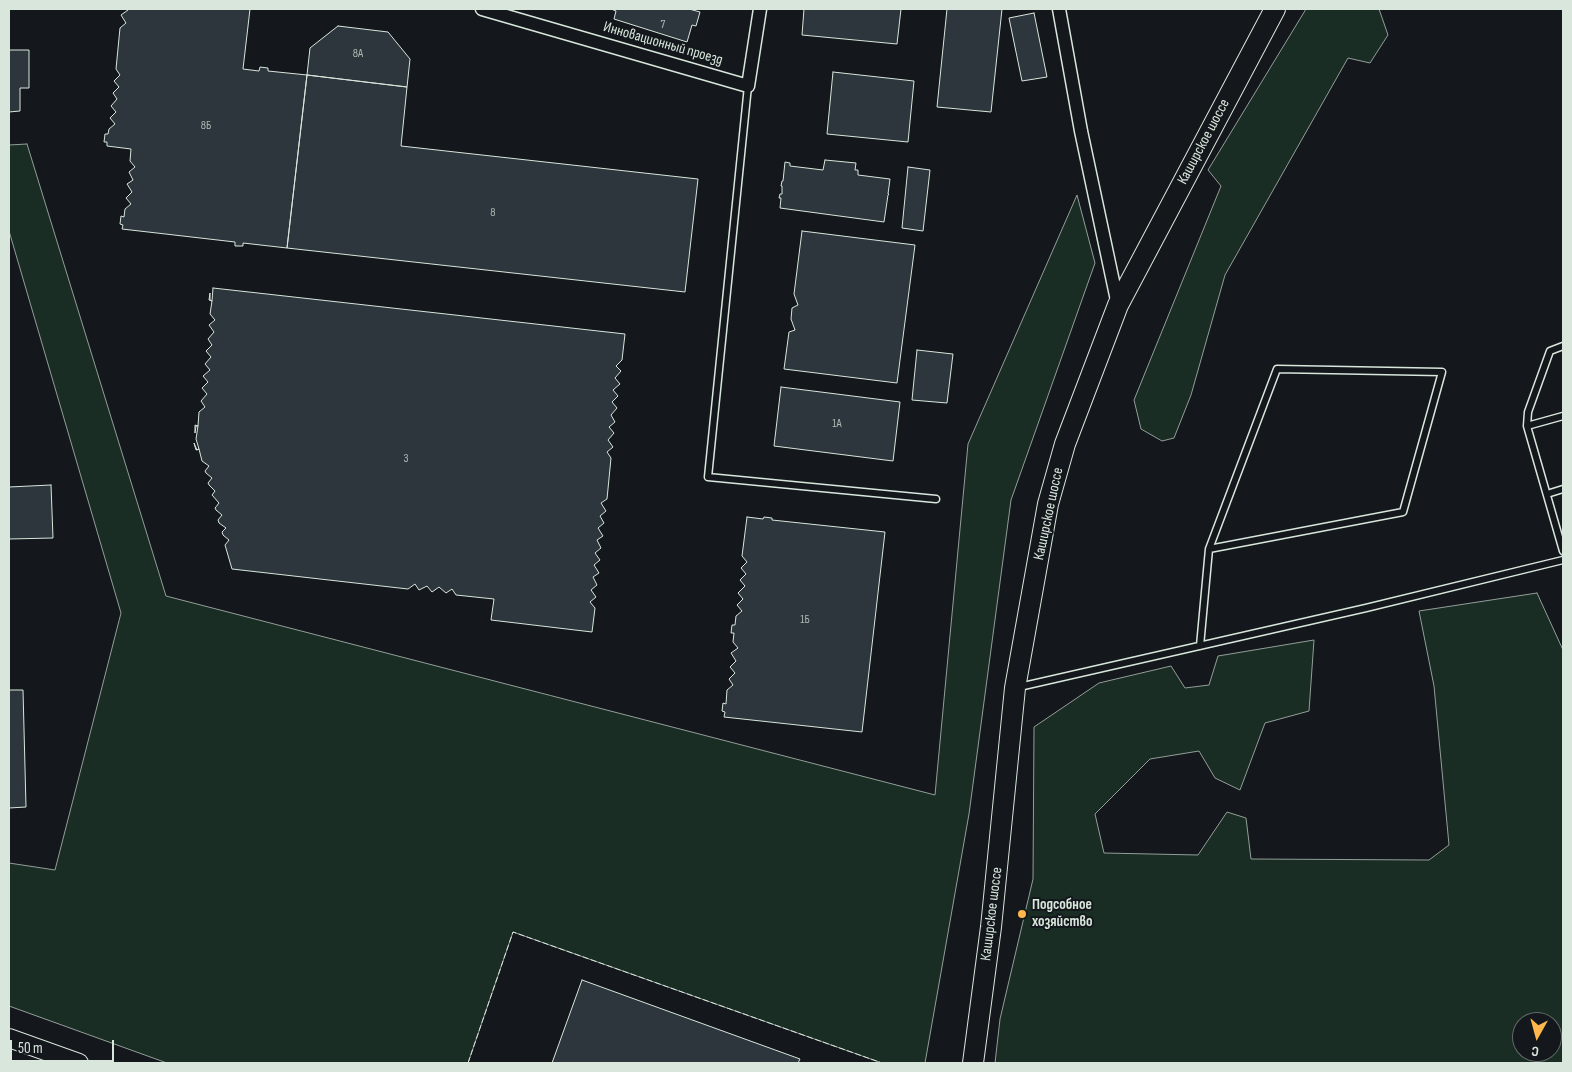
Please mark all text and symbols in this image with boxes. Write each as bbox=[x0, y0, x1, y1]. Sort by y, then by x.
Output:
street label: Инновационный проезд bbox=[601, 18, 725, 70]
house number: 7 bbox=[661, 18, 665, 32]
house number: 8А bbox=[353, 47, 363, 61]
street label: Каширское шоссе bbox=[1174, 96, 1234, 188]
house number: 8Б bbox=[201, 119, 211, 133]
house number: 8 bbox=[490, 206, 496, 220]
house number: 1А bbox=[832, 417, 842, 431]
house number: 3 bbox=[403, 452, 409, 466]
street label: Каширское шоссе bbox=[1030, 466, 1068, 562]
house number: 1Б bbox=[800, 613, 810, 627]
street label: Каширское шоссе bbox=[977, 866, 1007, 962]
place label: Подсобное хозяйство bbox=[1032, 896, 1092, 931]
marker: Подсобное хозяйство bbox=[1016, 908, 1028, 920]
north arrow bbox=[1512, 1012, 1562, 1062]
scale bar bbox=[12, 1030, 116, 1062]
text: 50 m bbox=[18, 1039, 43, 1058]
text: С bbox=[1531, 1043, 1540, 1060]

